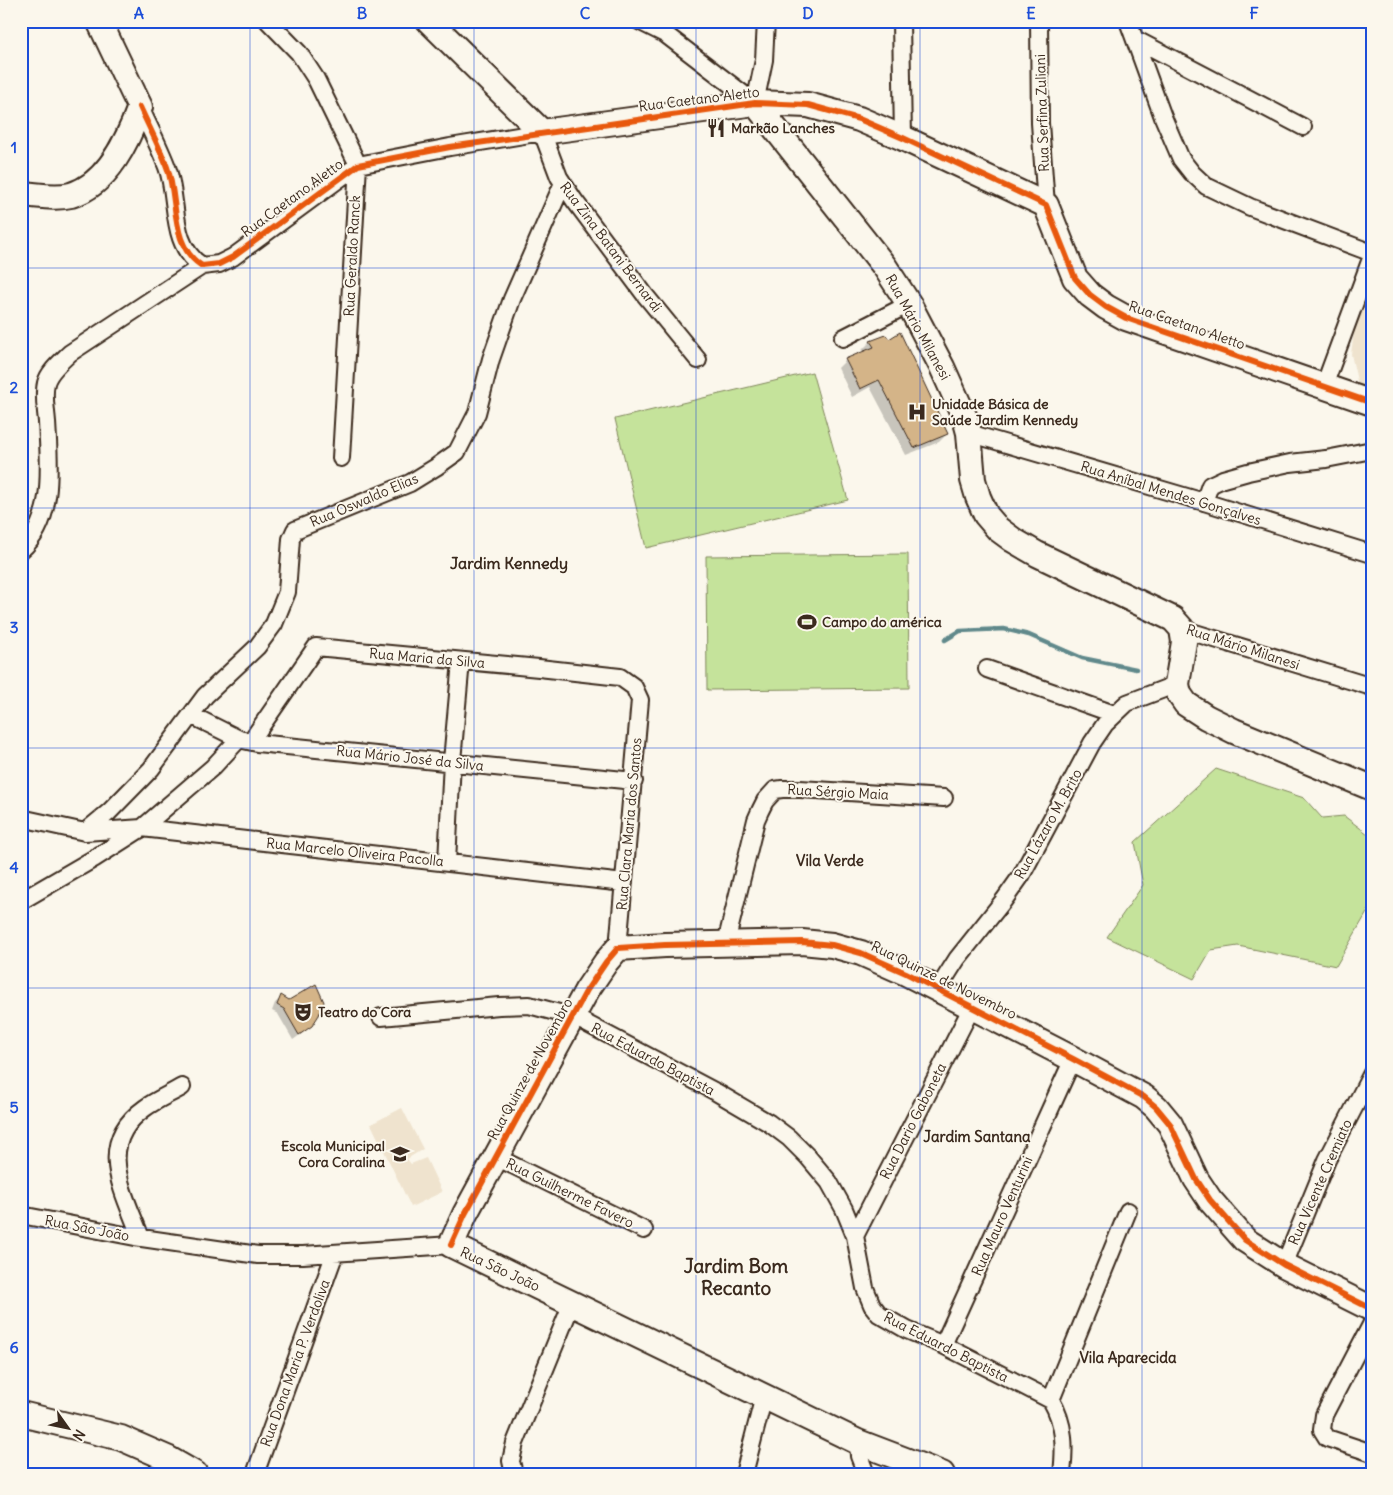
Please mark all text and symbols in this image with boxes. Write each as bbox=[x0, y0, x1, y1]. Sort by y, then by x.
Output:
text: A bbox=[134, 3, 144, 23]
text: B bbox=[357, 3, 368, 23]
text: C bbox=[580, 3, 591, 23]
text: D bbox=[802, 3, 814, 23]
text: E bbox=[1026, 3, 1036, 23]
text: F bbox=[1249, 3, 1259, 23]
street label: Rua Serfina Zuliani bbox=[1031, 54, 1053, 172]
street label: Rua Caetano Aletto bbox=[637, 83, 761, 115]
restaurant icon: Markão Lanches bbox=[705, 117, 727, 139]
place label: Markão Lanches bbox=[731, 119, 835, 137]
text: 1 bbox=[11, 137, 17, 157]
street label: Rua Caetano Aletto bbox=[237, 155, 347, 241]
street label: Rua Zina Batani Bernardi bbox=[556, 178, 666, 316]
street label: Rua Geraldo Ranck bbox=[340, 195, 364, 317]
street label: Rua Mário Milanesi bbox=[881, 271, 955, 383]
street label: Rua Caetano Aletto bbox=[1126, 297, 1248, 353]
text: 2 bbox=[10, 377, 19, 397]
place label: Unidade Básica de Saúde Jardim Kennedy bbox=[932, 395, 1078, 429]
hospital icon: Unidade Básica de Saúde Jardim Kennedy bbox=[906, 401, 928, 423]
street label: Rua Aníbal Mendes Gonçalves bbox=[1079, 457, 1263, 529]
street label: Rua Oswaldo Elias bbox=[307, 469, 421, 531]
district label: Jardim Kennedy bbox=[450, 553, 568, 574]
sports icon: Campo do américa bbox=[796, 611, 818, 633]
place label: Campo do américa bbox=[822, 613, 942, 631]
text: 3 bbox=[9, 617, 19, 637]
street label: Rua Mário Milanesi bbox=[1184, 620, 1302, 674]
street label: Rua Maria da Silva bbox=[368, 644, 486, 672]
street label: Rua Clara Maria dos Santos bbox=[612, 737, 646, 911]
street label: Rua Mário José da Silva bbox=[335, 741, 485, 775]
street label: Rua Lázaro M. Brito bbox=[1010, 766, 1086, 882]
street label: Rua Sérgio Maia bbox=[787, 780, 889, 804]
street label: Rua Marcelo Oliveira Pacolla bbox=[265, 834, 445, 870]
district label: Vila Verde bbox=[796, 851, 864, 870]
text: 4 bbox=[9, 857, 19, 877]
street label: Rua Quinze de Novembro bbox=[868, 937, 1020, 1023]
street label: Rua Quinze de Novembro bbox=[483, 995, 577, 1143]
theatre icon: Teatro do Cora bbox=[292, 1001, 314, 1023]
place label: Teatro do Cora bbox=[318, 1003, 411, 1021]
street label: Rua Eduardo Baptista bbox=[588, 1019, 718, 1099]
street label: Rua Dario Gaboneta bbox=[876, 1060, 950, 1182]
text: 5 bbox=[9, 1097, 19, 1117]
street label: Rua Vicente Cremiato bbox=[1284, 1116, 1356, 1248]
district label: Jardim Santana bbox=[923, 1127, 1031, 1146]
place label: Escola Municipal Cora Coralina bbox=[281, 1137, 385, 1171]
school or university icon: Escola Municipal Cora Coralina bbox=[389, 1143, 411, 1165]
street label: Rua Mauro Venturini bbox=[968, 1153, 1036, 1279]
street label: Rua Guilherme Favero bbox=[503, 1154, 637, 1232]
street label: Rua São João bbox=[43, 1211, 131, 1245]
street label: Rua São João bbox=[457, 1243, 543, 1295]
district label: Jardim Bom Recanto bbox=[684, 1254, 789, 1300]
street label: Rua Dona Maria P. Verdoliva bbox=[256, 1277, 334, 1449]
street label: Rua Eduardo Baptista bbox=[881, 1308, 1011, 1386]
text: 6 bbox=[9, 1337, 19, 1357]
district label: Vila Aparecida bbox=[1079, 1348, 1177, 1368]
north arrow bbox=[42, 1402, 92, 1452]
text: N bbox=[69, 1426, 89, 1444]

